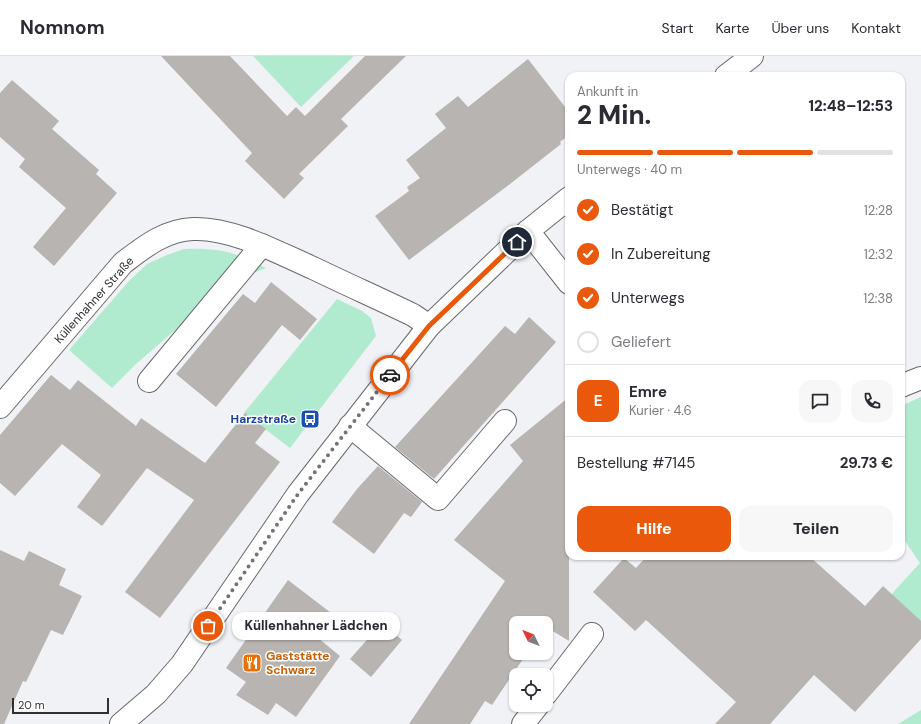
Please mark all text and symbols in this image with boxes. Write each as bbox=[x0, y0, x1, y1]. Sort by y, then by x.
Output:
text: Nomnom bbox=[20, 15, 105, 40]
text: Start bbox=[662, 19, 693, 37]
text: Karte bbox=[715, 19, 749, 37]
text: Über uns bbox=[771, 19, 829, 37]
text: Kontakt bbox=[851, 19, 901, 37]
text: Ankunft in bbox=[577, 83, 638, 100]
text: 12:48–12:53 bbox=[809, 96, 893, 116]
text: 2 Min. bbox=[577, 98, 651, 132]
text: Unterwegs · 40 m bbox=[577, 161, 682, 178]
icon: check bbox=[577, 199, 599, 221]
text: Bestätigt bbox=[611, 200, 673, 220]
text: 12:28 bbox=[864, 202, 893, 219]
pin bbox=[500, 225, 534, 259]
icon: home bbox=[506, 231, 528, 253]
icon: check bbox=[577, 243, 599, 265]
text: In Zubereitung bbox=[611, 244, 711, 264]
text: 12:32 bbox=[864, 246, 893, 263]
street label: Küllenhahner Straße bbox=[51, 253, 137, 347]
icon: check bbox=[577, 287, 599, 309]
text: Unterwegs bbox=[611, 288, 685, 308]
text: 12:38 bbox=[863, 290, 893, 307]
text: Geliefert bbox=[611, 332, 671, 352]
courier bbox=[370, 355, 410, 395]
icon: car bbox=[379, 364, 401, 386]
button: chat bbox=[799, 380, 841, 422]
button: phone bbox=[851, 380, 893, 422]
text: Emre bbox=[629, 382, 667, 402]
text: E bbox=[594, 391, 602, 411]
text: Kurier · 4.6 bbox=[629, 402, 692, 419]
bus stop icon: Harzstraße bbox=[299, 408, 321, 430]
place label: Harzstraße bbox=[231, 411, 296, 427]
text: Bestellung #7145 bbox=[577, 453, 695, 473]
text: 29.73 € bbox=[840, 453, 893, 473]
button: Hilfe bbox=[577, 506, 731, 552]
button: Teilen bbox=[739, 506, 893, 552]
pin bbox=[191, 609, 225, 643]
callout: Küllenhahner Lädchen bbox=[232, 612, 400, 640]
icon: bag bbox=[197, 615, 219, 637]
north arrow bbox=[509, 616, 553, 660]
map controls bbox=[509, 616, 553, 712]
text: Küllenhahner Lädchen bbox=[244, 617, 388, 634]
place label: Gaststätte Schwarz bbox=[266, 648, 330, 678]
restaurant icon: Gaststätte Schwarz bbox=[241, 652, 263, 674]
button: locate bbox=[509, 668, 553, 712]
scale bar bbox=[12, 696, 109, 715]
text: 20 m bbox=[18, 698, 44, 712]

